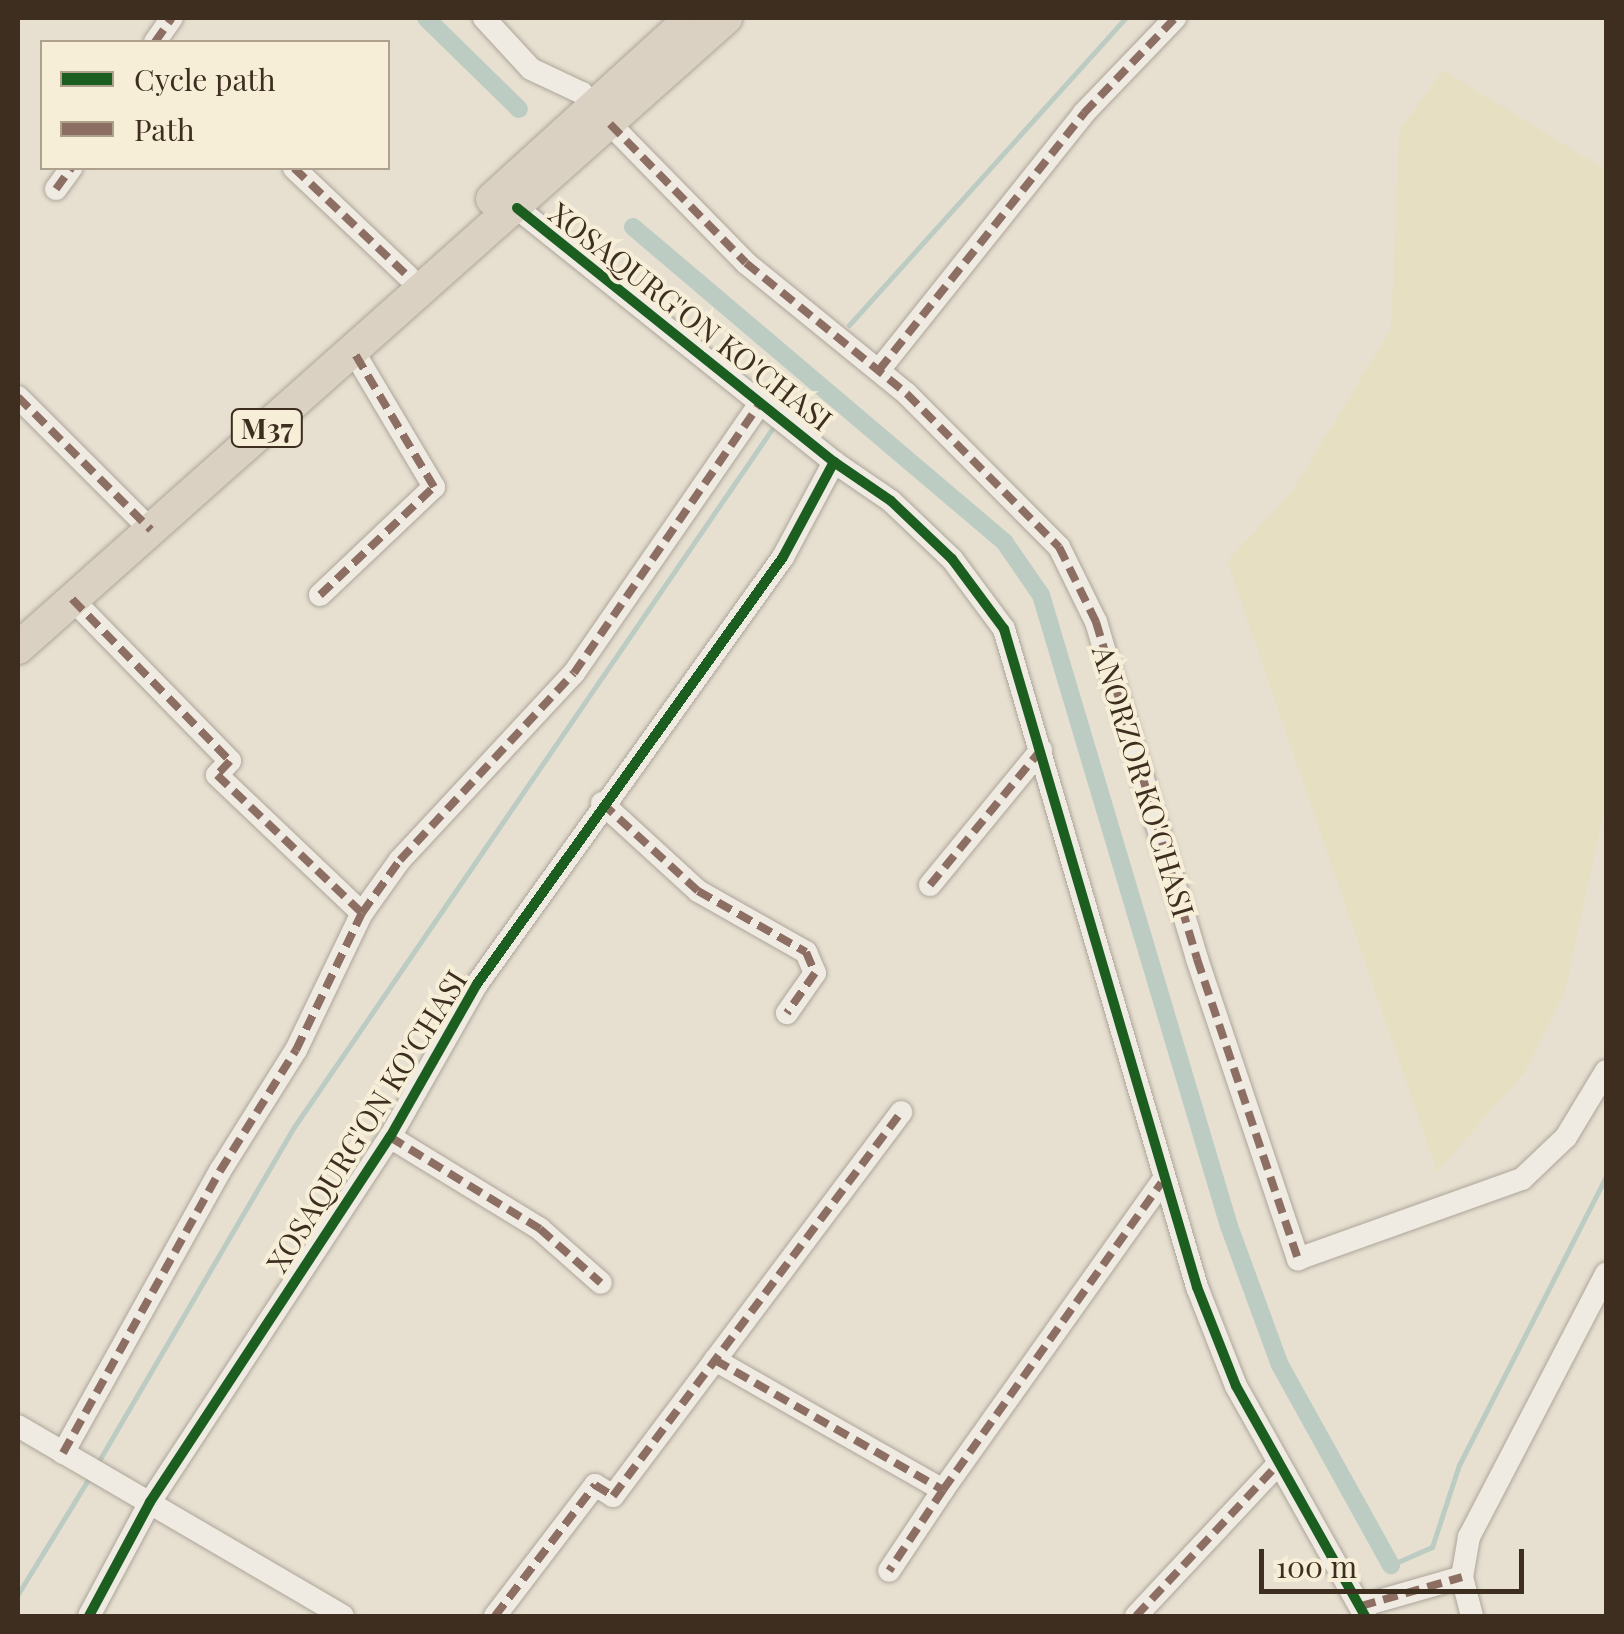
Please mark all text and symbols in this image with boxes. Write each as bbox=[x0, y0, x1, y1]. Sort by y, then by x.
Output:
legend bbox=[40, 40, 390, 170]
text: Cycle path bbox=[134, 59, 276, 99]
text: Path bbox=[134, 109, 195, 149]
street label: XOSAQURG'ON KO'CHASI bbox=[542, 194, 840, 438]
road number: M37 bbox=[230, 405, 304, 451]
street label: ANORZOR KO'CHASI bbox=[1086, 641, 1202, 921]
street label: XOSAQURG'ON KO'CHASI bbox=[258, 963, 474, 1279]
scale bar bbox=[1264, 1529, 1529, 1591]
text: 100 m bbox=[1276, 1546, 1357, 1586]

